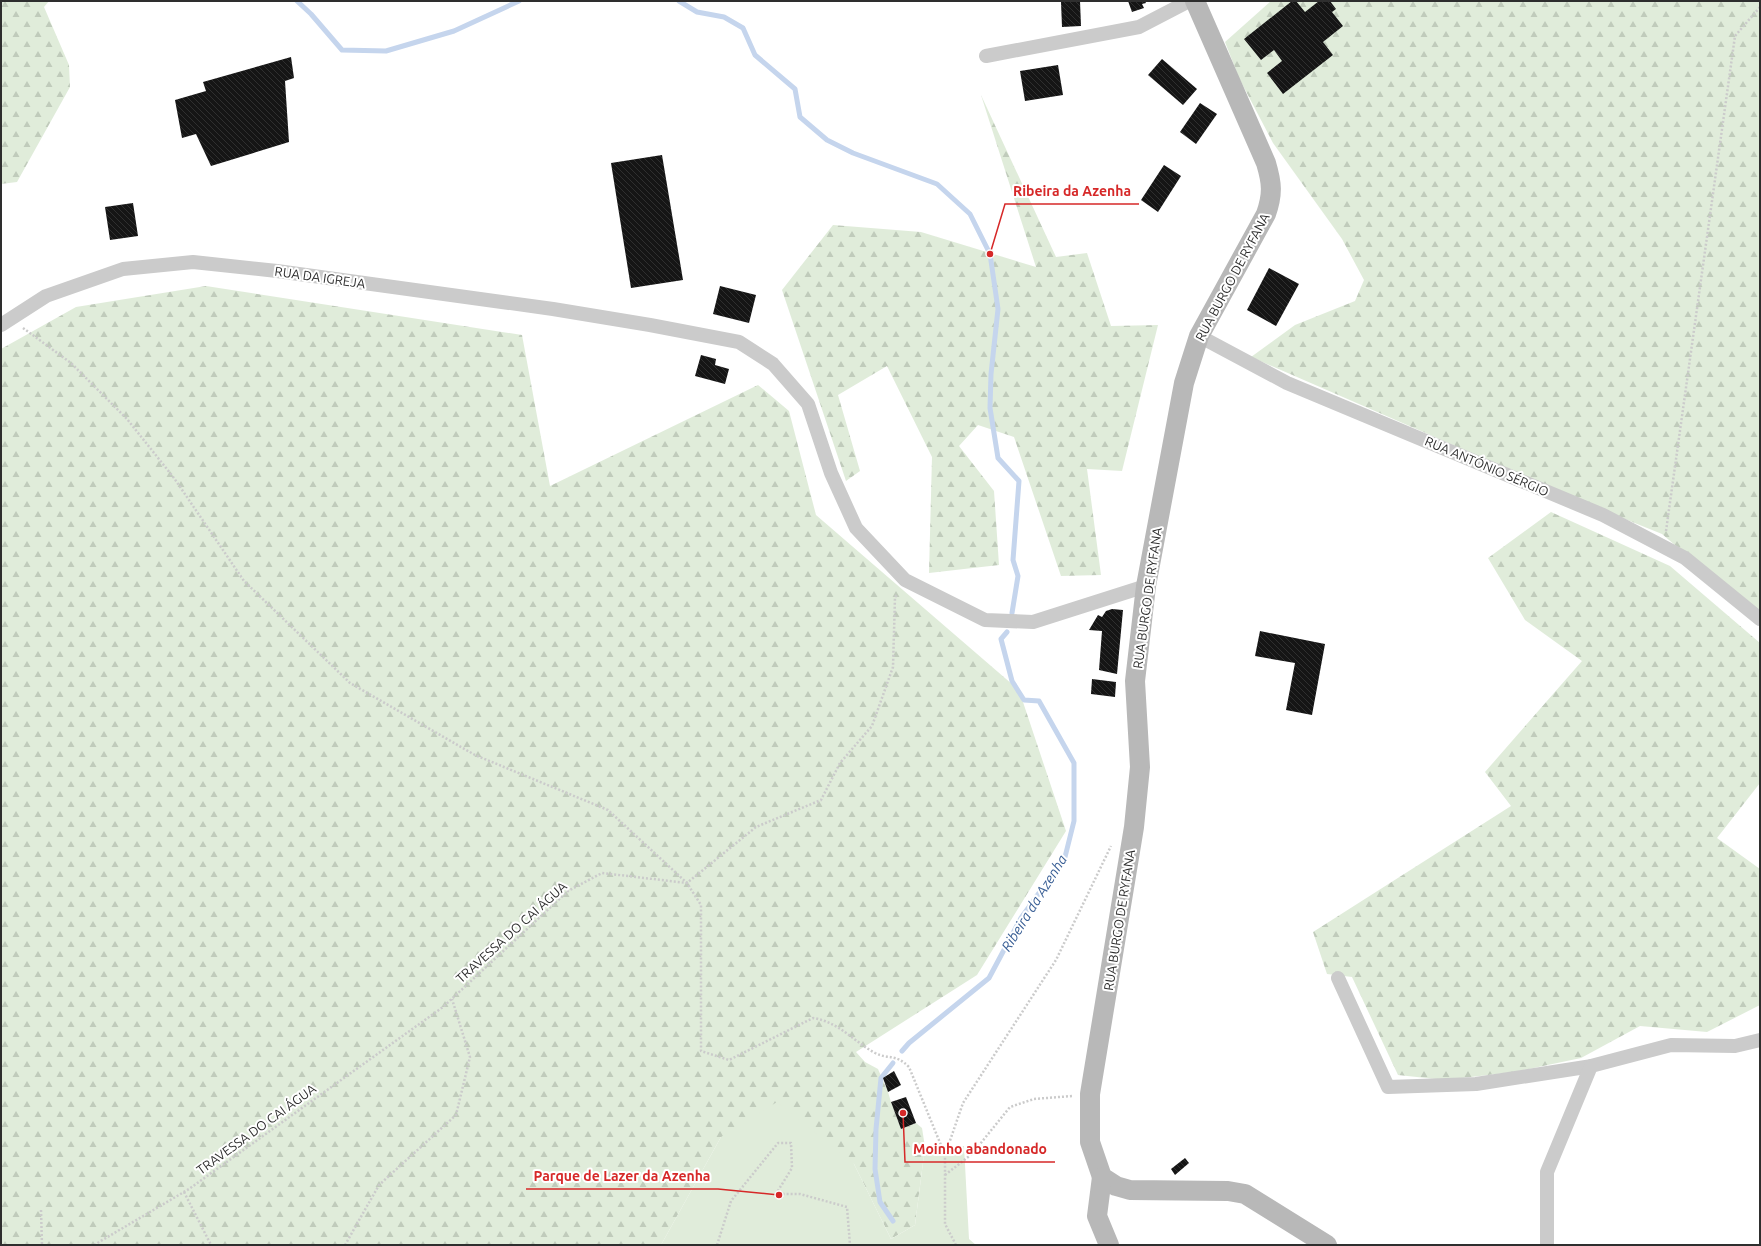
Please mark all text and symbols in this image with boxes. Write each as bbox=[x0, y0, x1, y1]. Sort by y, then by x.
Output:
callout: Ribeira da Azenha bbox=[1005, 178, 1139, 204]
text: Ribeira da Azenha bbox=[1013, 183, 1131, 199]
street label: RUA BURGO DE RYFANA bbox=[1192, 210, 1272, 343]
street label: RUA DA IGREJA bbox=[274, 264, 367, 290]
street label: RUA ANTÓNIO SÉRGIO bbox=[1423, 433, 1551, 498]
street label: RUA BURGO DE RYFANA bbox=[1130, 526, 1164, 670]
street label: RUA BURGO DE RYFANA bbox=[1101, 848, 1137, 992]
water label: Ribeira da Azenha bbox=[998, 852, 1070, 954]
street label: TRAVESSA DO CAI ÁGUA bbox=[452, 878, 569, 985]
street label: TRAVESSA DO CAI ÁGUA bbox=[193, 1080, 319, 1177]
callout: Moinho abandonado bbox=[905, 1136, 1055, 1162]
text: Moinho abandonado bbox=[913, 1141, 1047, 1157]
callout: Parque de Lazer da Azenha bbox=[526, 1163, 718, 1189]
text: Parque de Lazer da Azenha bbox=[534, 1168, 710, 1184]

